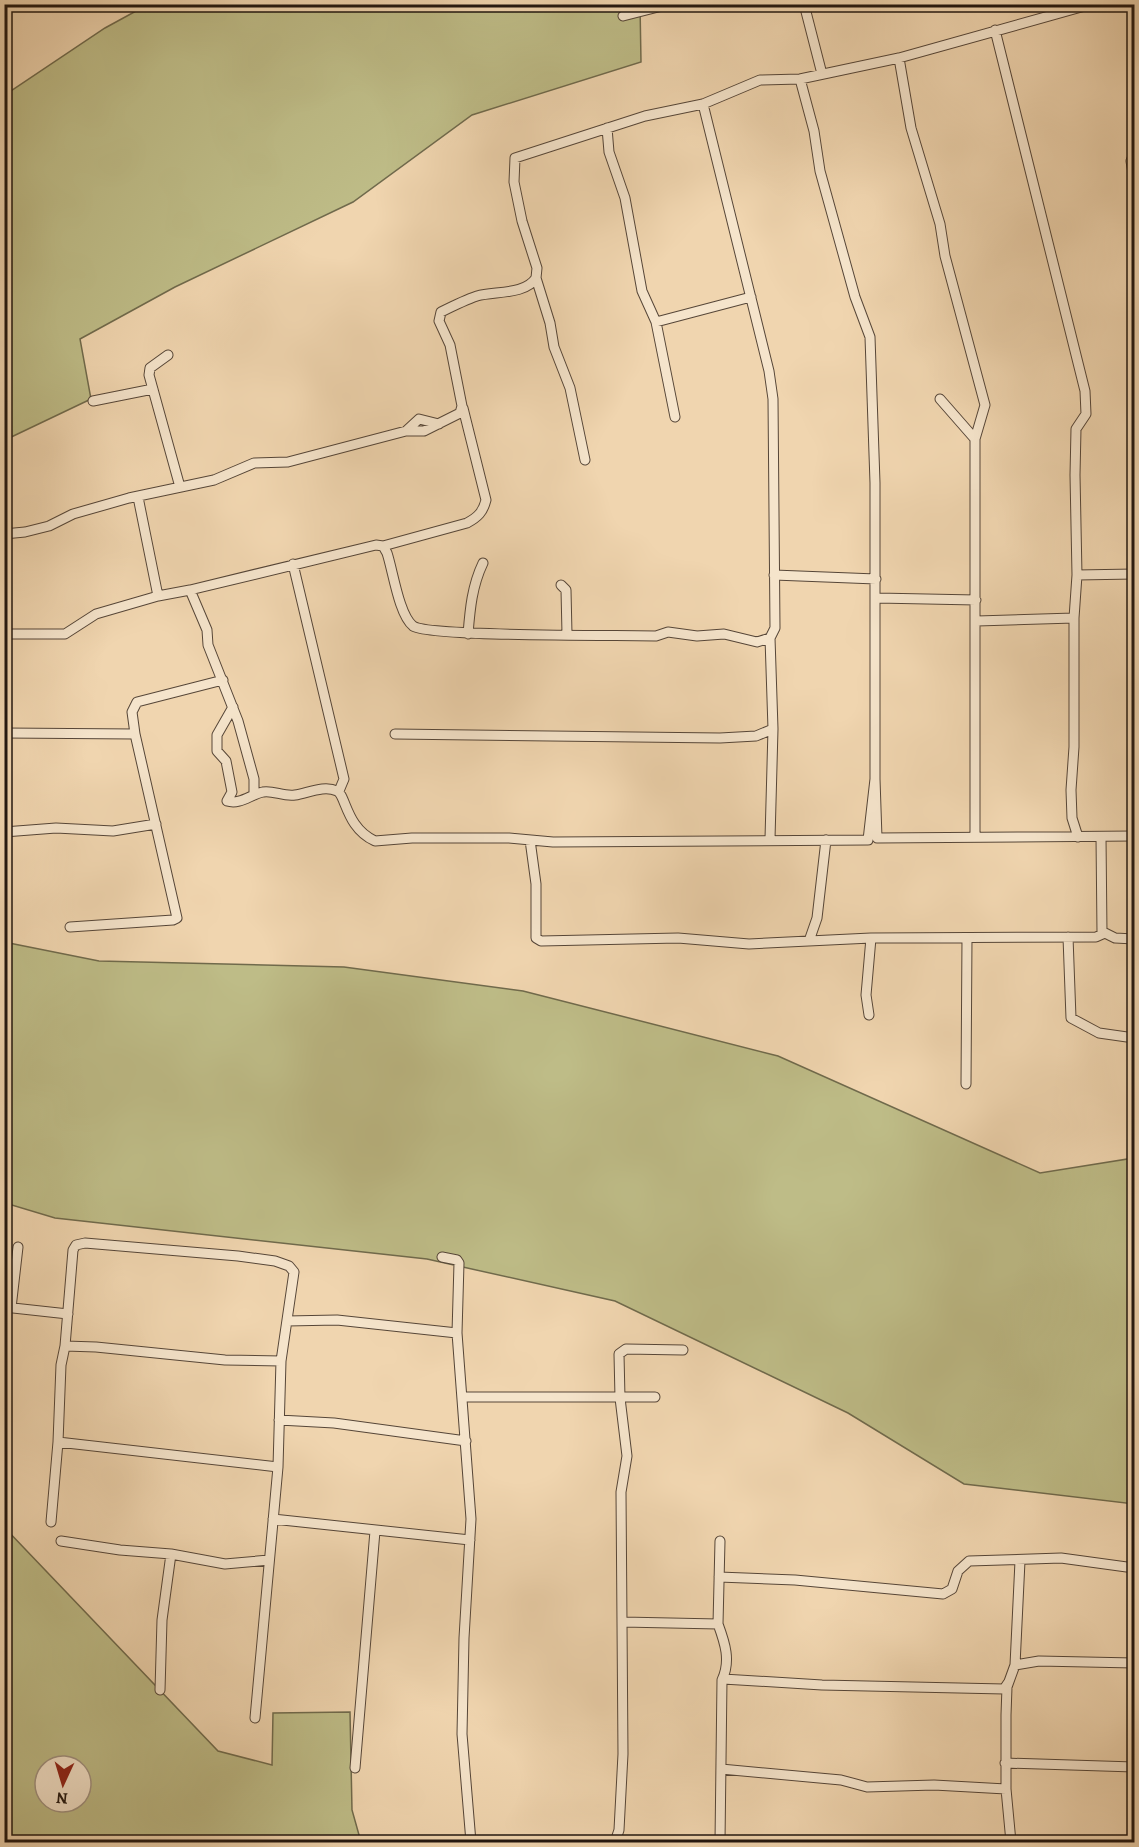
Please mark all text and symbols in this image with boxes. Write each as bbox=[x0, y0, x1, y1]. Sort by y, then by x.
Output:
north arrow bbox=[33, 1754, 93, 1814]
text: N bbox=[55, 1787, 69, 1809]

